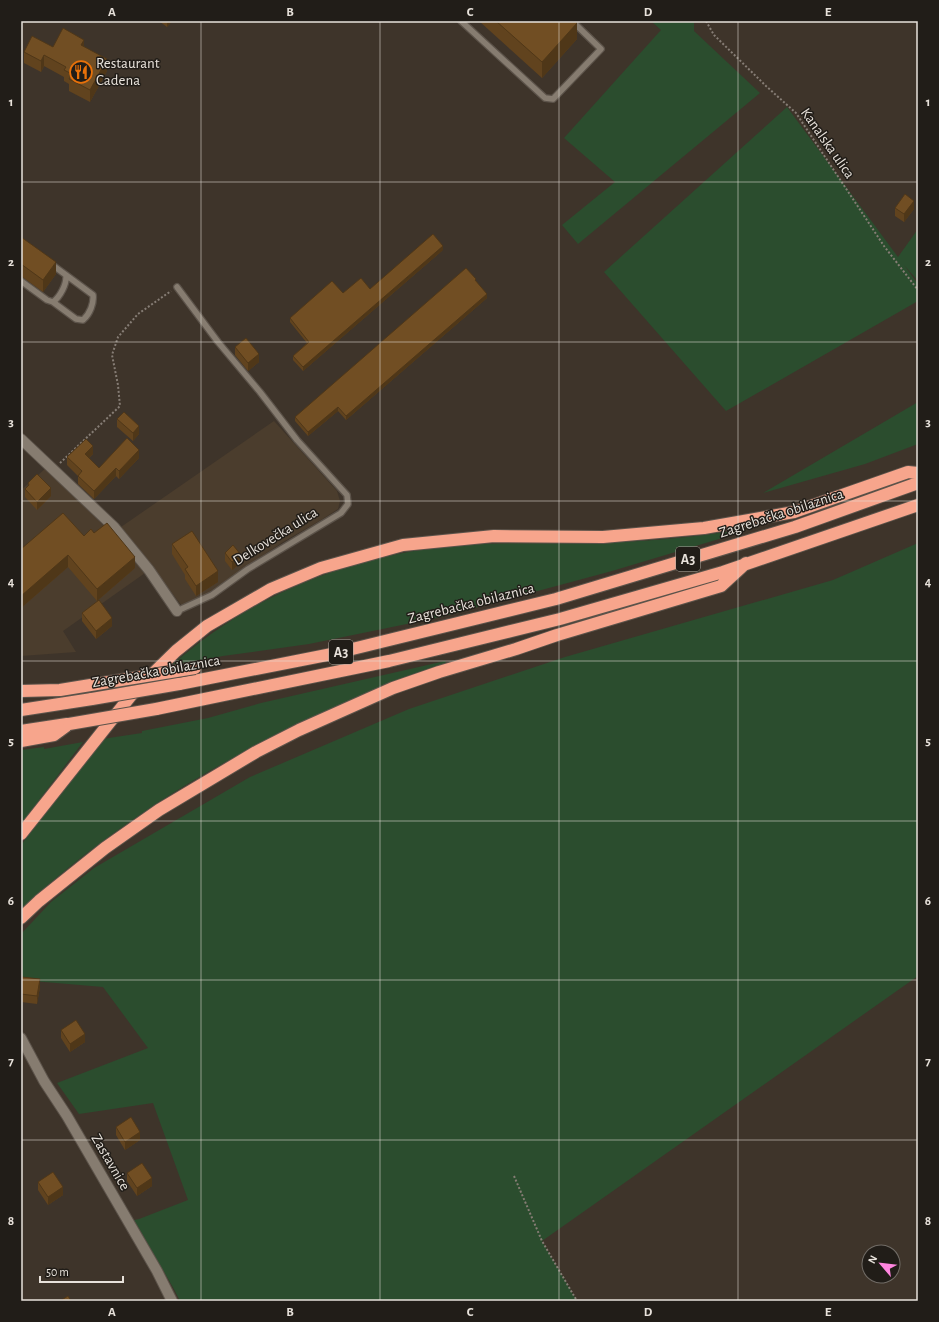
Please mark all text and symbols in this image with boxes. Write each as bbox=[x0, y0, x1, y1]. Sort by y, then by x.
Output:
text: A bbox=[108, 6, 116, 19]
text: B bbox=[286, 6, 294, 19]
text: C bbox=[467, 6, 474, 19]
text: D bbox=[644, 6, 653, 19]
text: E bbox=[825, 6, 832, 19]
place label: Restaurant Cadena bbox=[96, 56, 160, 88]
restaurant icon: Restaurant Cadena bbox=[68, 59, 94, 85]
text: 1 bbox=[9, 96, 13, 109]
text: 1 bbox=[926, 96, 930, 109]
street label: Kanalska ulica bbox=[798, 105, 857, 181]
text: 2 bbox=[8, 256, 14, 269]
text: 2 bbox=[925, 256, 931, 269]
text: 3 bbox=[8, 416, 14, 429]
text: 3 bbox=[925, 416, 931, 429]
street label: Zagrebačka obilaznica bbox=[717, 486, 845, 541]
street label: Delkovečka ulica bbox=[230, 504, 320, 568]
road number: A3 bbox=[676, 547, 700, 571]
text: 4 bbox=[8, 576, 15, 589]
text: 4 bbox=[925, 576, 932, 589]
street label: Zagrebačka obilaznica bbox=[406, 581, 536, 626]
road number: A3 bbox=[329, 640, 353, 664]
street label: Zagrebačka obilaznica bbox=[91, 653, 221, 690]
text: 5 bbox=[8, 735, 14, 748]
text: 5 bbox=[925, 735, 931, 748]
text: 6 bbox=[8, 895, 14, 908]
text: 6 bbox=[925, 895, 931, 908]
text: 7 bbox=[8, 1055, 14, 1068]
text: 7 bbox=[925, 1055, 931, 1068]
street label: Zastavnice bbox=[88, 1132, 133, 1193]
text: 8 bbox=[8, 1215, 14, 1228]
text: 8 bbox=[925, 1215, 931, 1228]
north arrow bbox=[861, 1244, 901, 1284]
text: N bbox=[866, 1254, 879, 1266]
scale bar bbox=[40, 1258, 123, 1284]
text: 50 m bbox=[46, 1266, 69, 1278]
text: A bbox=[108, 1306, 116, 1319]
text: B bbox=[286, 1306, 294, 1319]
text: C bbox=[467, 1306, 474, 1319]
text: D bbox=[644, 1306, 653, 1319]
text: E bbox=[825, 1306, 832, 1319]

